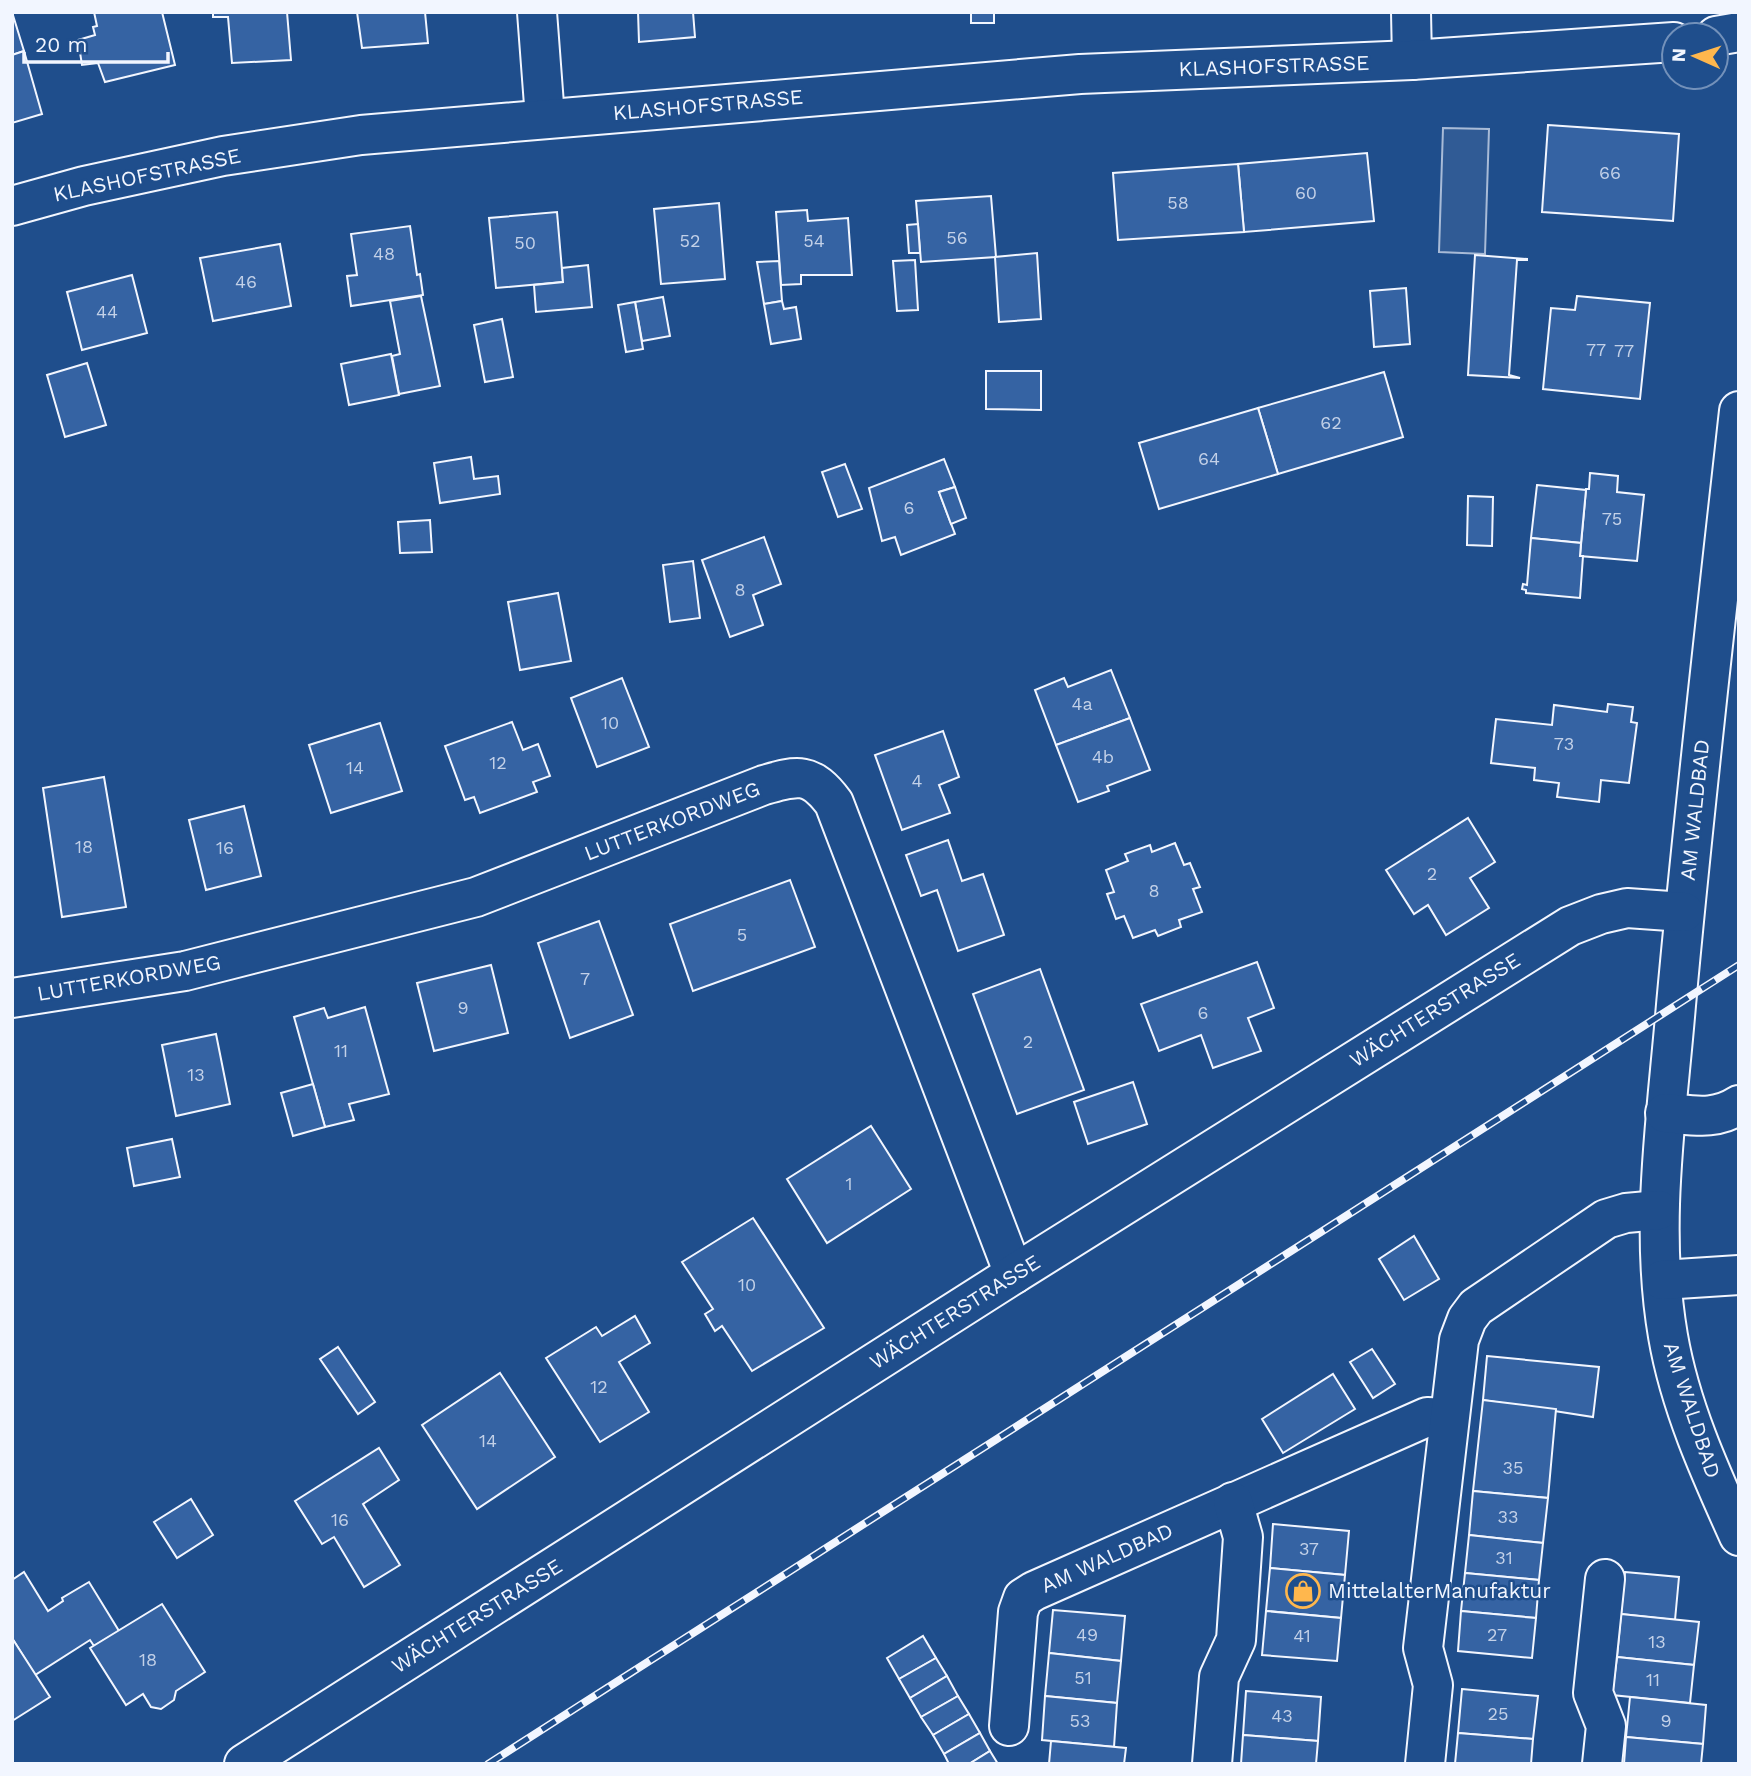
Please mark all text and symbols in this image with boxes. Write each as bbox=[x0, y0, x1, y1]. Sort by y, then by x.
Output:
scale bar bbox=[24, 21, 168, 65]
north arrow bbox=[1660, 21, 1730, 91]
text: 20 m bbox=[35, 32, 87, 57]
text: N bbox=[1667, 47, 1690, 63]
street label: KLASHOFSTRASSE bbox=[1178, 50, 1370, 81]
street label: KLASHOFSTRASSE bbox=[612, 84, 804, 125]
street label: KLASHOFSTRASSE bbox=[51, 142, 243, 207]
house number: 66 bbox=[1599, 162, 1621, 183]
house number: 60 bbox=[1295, 182, 1317, 203]
house number: 58 bbox=[1167, 192, 1189, 213]
house number: 56 bbox=[946, 227, 968, 248]
house number: 52 bbox=[680, 230, 700, 251]
house number: 54 bbox=[803, 230, 825, 251]
house number: 50 bbox=[514, 232, 536, 253]
house number: 48 bbox=[373, 243, 395, 264]
house number: 46 bbox=[235, 271, 257, 292]
house number: 44 bbox=[96, 301, 118, 322]
house number: 77 bbox=[1586, 339, 1606, 360]
house number: 77 bbox=[1614, 340, 1634, 361]
house number: 62 bbox=[1320, 412, 1342, 433]
house number: 64 bbox=[1198, 448, 1220, 469]
house number: 6 bbox=[904, 497, 914, 518]
house number: 75 bbox=[1602, 508, 1622, 529]
house number: 8 bbox=[734, 579, 746, 600]
house number: 4a bbox=[1071, 693, 1093, 714]
house number: 10 bbox=[601, 712, 619, 733]
house number: 73 bbox=[1554, 733, 1574, 754]
street label: AM WALDBAD bbox=[1675, 738, 1714, 882]
house number: 4b bbox=[1092, 746, 1114, 767]
house number: 12 bbox=[489, 752, 507, 773]
house number: 14 bbox=[346, 757, 364, 778]
house number: 4 bbox=[912, 770, 923, 791]
street label: LUTTERKORDWEG bbox=[580, 776, 763, 866]
house number: 18 bbox=[75, 836, 93, 857]
house number: 16 bbox=[216, 837, 234, 858]
house number: 2 bbox=[1427, 863, 1437, 884]
house number: 8 bbox=[1148, 880, 1160, 901]
house number: 5 bbox=[737, 924, 747, 945]
street label: WÄCHTERSTRASSE bbox=[1345, 947, 1525, 1072]
street label: LUTTERKORDWEG bbox=[35, 949, 223, 1006]
house number: 7 bbox=[580, 968, 590, 989]
house number: 9 bbox=[457, 997, 469, 1018]
house number: 6 bbox=[1198, 1002, 1208, 1023]
house number: 2 bbox=[1023, 1031, 1033, 1052]
house number: 11 bbox=[334, 1040, 348, 1061]
house number: 13 bbox=[187, 1064, 205, 1085]
house number: 1 bbox=[845, 1173, 853, 1194]
street label: WÄCHTERSTRASSE bbox=[865, 1249, 1045, 1374]
house number: 10 bbox=[738, 1274, 756, 1295]
street label: AM WALDBAD bbox=[1659, 1339, 1726, 1481]
house number: 12 bbox=[590, 1376, 608, 1397]
house number: 14 bbox=[479, 1430, 497, 1451]
house number: 35 bbox=[1503, 1457, 1523, 1478]
house number: 33 bbox=[1498, 1506, 1519, 1527]
house number: 16 bbox=[331, 1509, 349, 1530]
street label: AM WALDBAD bbox=[1037, 1517, 1177, 1598]
house number: 37 bbox=[1299, 1538, 1319, 1559]
house number: 31 bbox=[1495, 1547, 1513, 1568]
street label: WÄCHTERSTRASSE bbox=[387, 1553, 567, 1678]
shop icon: MittelalterManufaktur bbox=[1284, 1572, 1322, 1610]
place label: MittelalterManufaktur bbox=[1328, 1578, 1551, 1603]
house number: 49 bbox=[1076, 1624, 1098, 1645]
house number: 27 bbox=[1487, 1624, 1507, 1645]
house number: 41 bbox=[1293, 1625, 1311, 1646]
house number: 13 bbox=[1648, 1631, 1666, 1652]
house number: 18 bbox=[139, 1649, 157, 1670]
house number: 51 bbox=[1074, 1667, 1092, 1688]
house number: 11 bbox=[1646, 1669, 1660, 1690]
house number: 25 bbox=[1488, 1703, 1508, 1724]
house number: 43 bbox=[1271, 1705, 1293, 1726]
house number: 53 bbox=[1070, 1710, 1090, 1731]
house number: 9 bbox=[1660, 1710, 1672, 1731]

